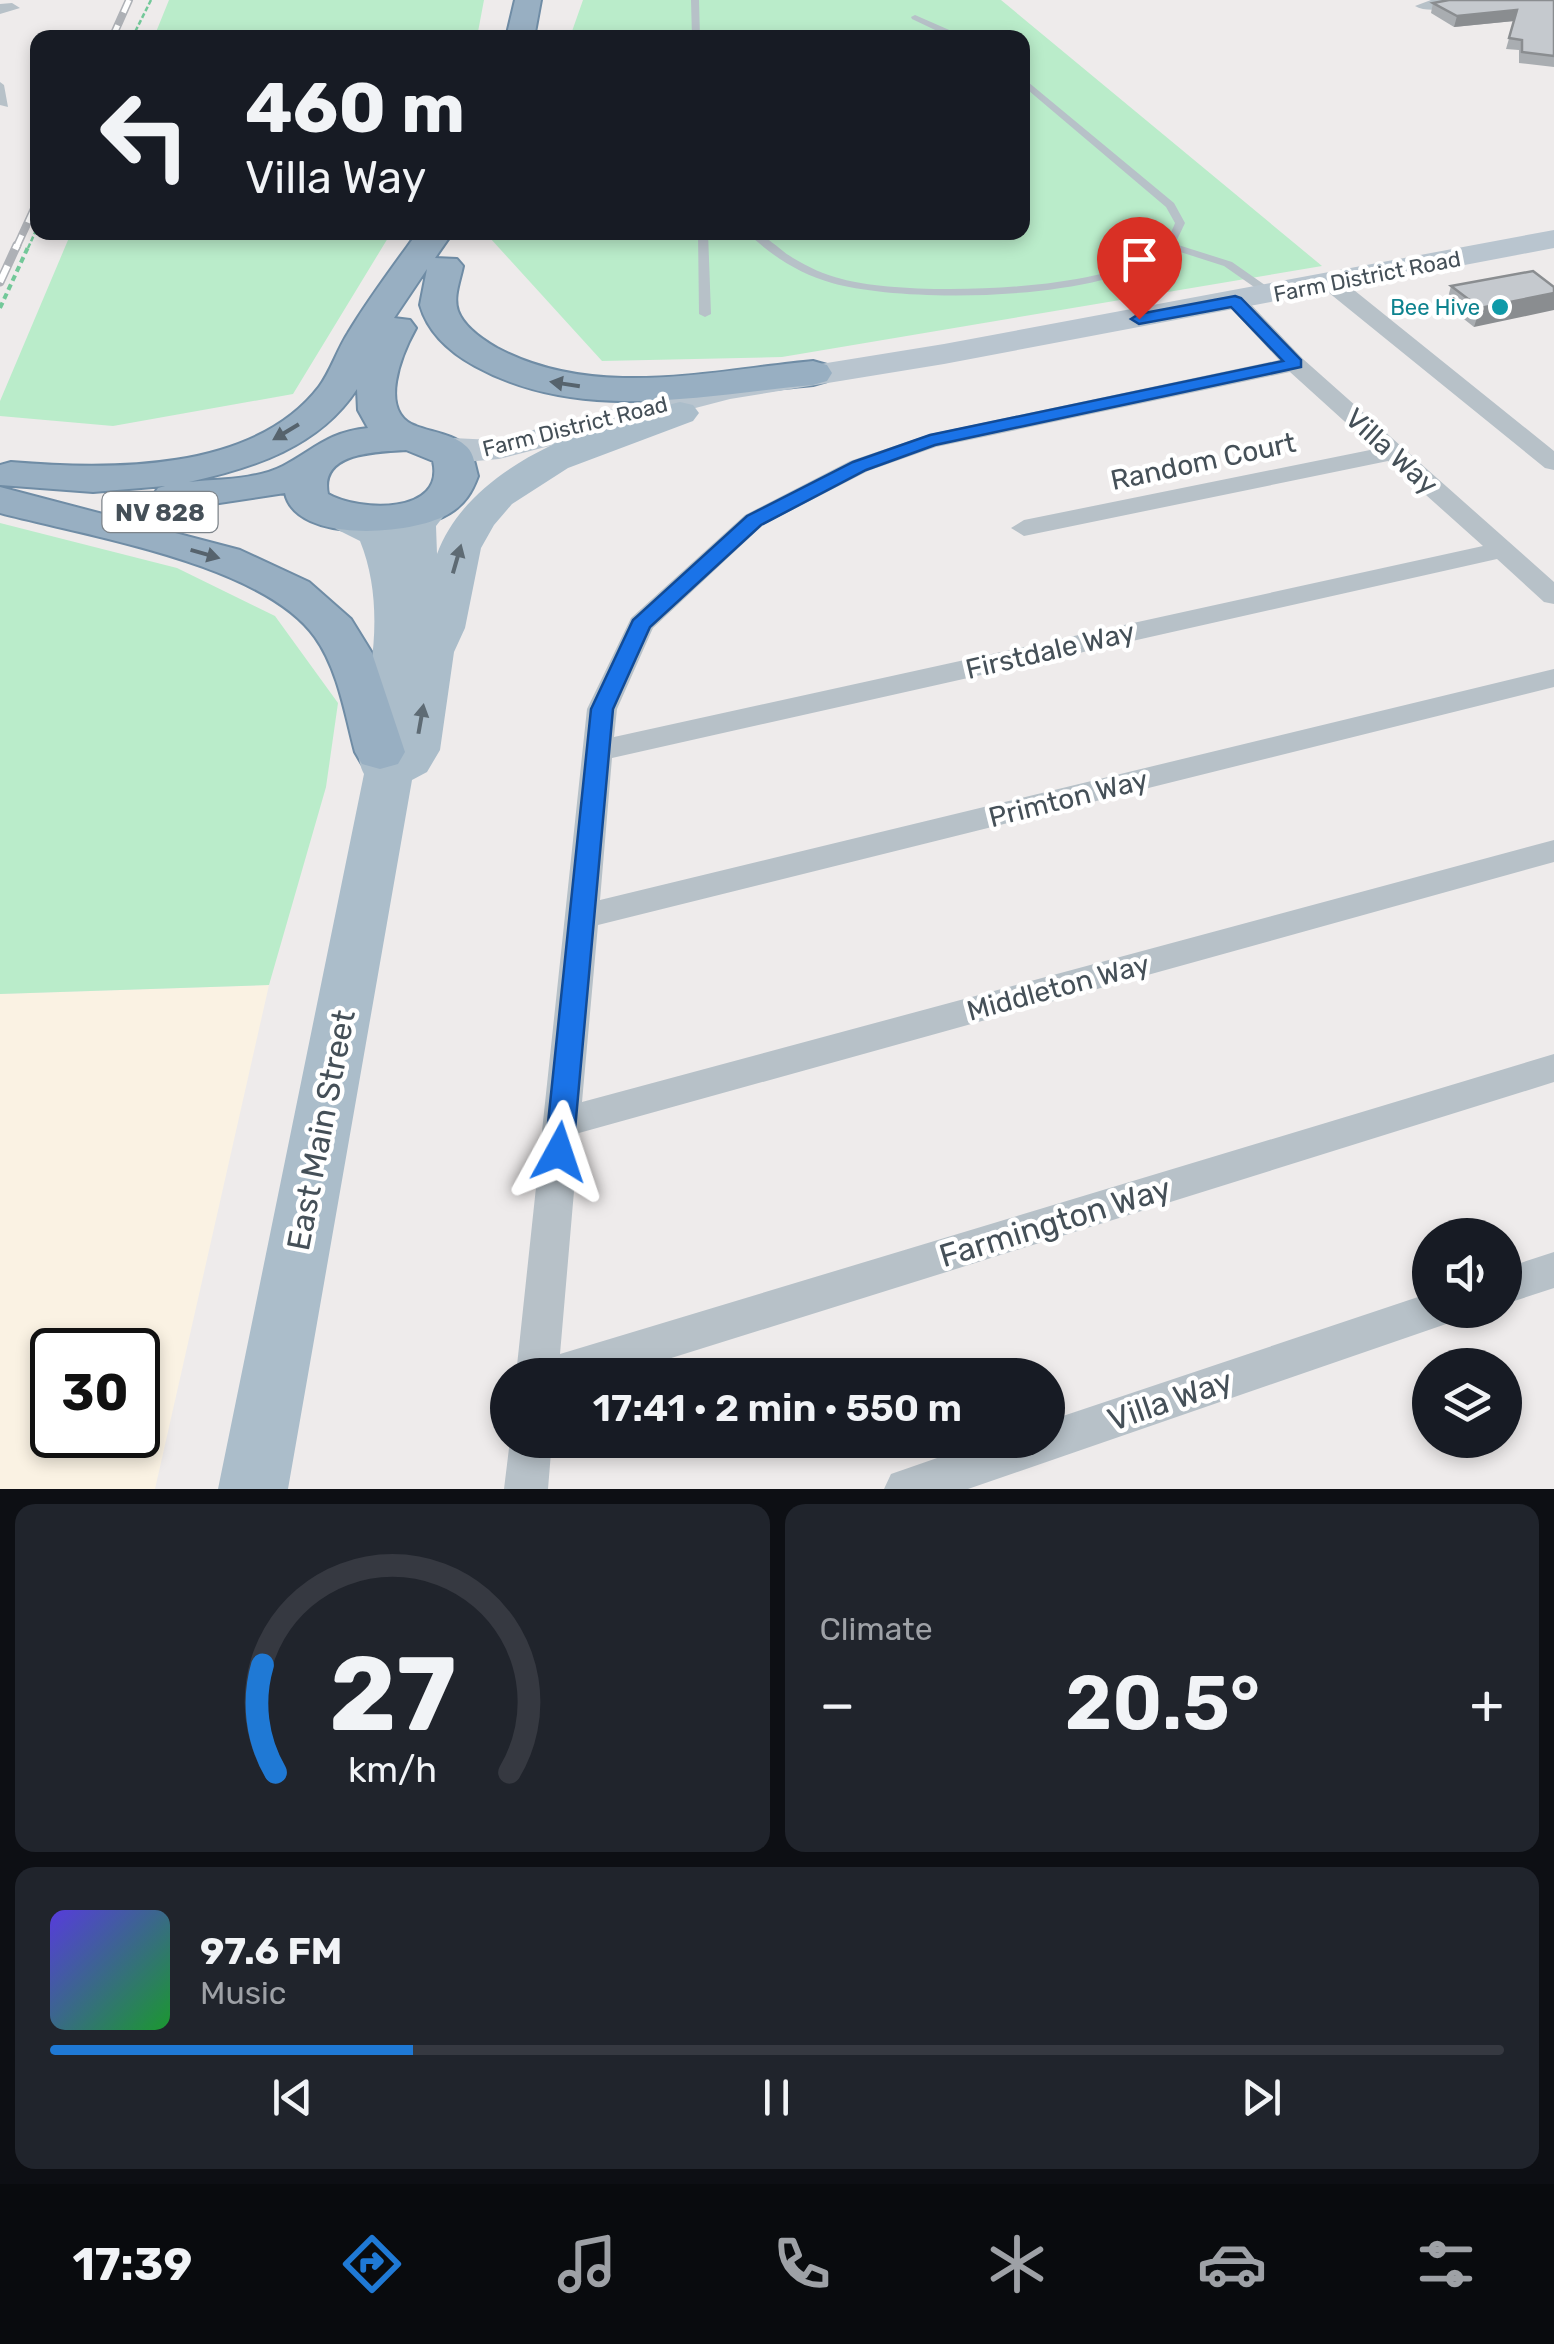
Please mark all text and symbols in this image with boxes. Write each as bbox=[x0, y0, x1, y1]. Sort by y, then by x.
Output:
text: 460 m bbox=[245, 67, 465, 150]
icon: left bbox=[80, 70, 210, 200]
text: Villa Way bbox=[245, 151, 426, 204]
pin bbox=[1097, 217, 1182, 320]
icon: arrive bbox=[1112, 232, 1167, 287]
street label: Farm District Road bbox=[1271, 245, 1463, 308]
place label: Bee Hive bbox=[1390, 294, 1480, 321]
marker: Bee Hive bbox=[1489, 296, 1511, 318]
one-way arrow bbox=[549, 376, 581, 391]
street label: Farm District Road bbox=[480, 390, 671, 463]
street label: Villa Way bbox=[1339, 401, 1445, 501]
one-way arrow bbox=[271, 423, 300, 440]
street label: Random Court bbox=[1108, 426, 1299, 497]
road number: NV 828 bbox=[102, 492, 218, 532]
one-way arrow bbox=[450, 544, 466, 575]
one-way arrow bbox=[190, 546, 221, 562]
street label: Firstdale Way bbox=[962, 615, 1138, 686]
one-way arrow bbox=[414, 702, 429, 734]
street label: Primton Way bbox=[985, 763, 1151, 834]
street label: Middleton Way bbox=[963, 947, 1153, 1028]
street label: East Main Street bbox=[279, 1006, 363, 1254]
position arrow bbox=[507, 1100, 611, 1204]
street label: Farmington Way bbox=[935, 1169, 1175, 1275]
map controls bbox=[1412, 1218, 1522, 1458]
button: sound bbox=[1412, 1218, 1522, 1328]
speed limit sign: 30 bbox=[30, 1328, 160, 1458]
button: layers bbox=[1412, 1348, 1522, 1458]
street label: Villa Way bbox=[1103, 1361, 1237, 1439]
text: 17:41 · 2 min · 550 m bbox=[593, 1385, 962, 1431]
text: Climate bbox=[820, 1610, 933, 1648]
text: 27 bbox=[329, 1633, 456, 1756]
text: 20.5° bbox=[1065, 1659, 1260, 1748]
text: − bbox=[820, 1672, 855, 1737]
text: + bbox=[1470, 1672, 1504, 1737]
text: km/h bbox=[348, 1749, 437, 1791]
text: 97.6 FM bbox=[200, 1928, 342, 1974]
text: Music bbox=[200, 1974, 286, 2012]
icon: previous bbox=[265, 2070, 320, 2125]
icon: pause bbox=[749, 2070, 804, 2125]
icon: next bbox=[1234, 2070, 1289, 2125]
icon: directions bbox=[337, 2229, 407, 2299]
icon: music bbox=[552, 2229, 622, 2299]
icon: phone bbox=[767, 2229, 837, 2299]
icon: climate bbox=[982, 2229, 1052, 2299]
icon: car bbox=[1197, 2229, 1267, 2299]
icon: filters bbox=[1411, 2229, 1481, 2299]
text: 17:39 bbox=[72, 2238, 192, 2291]

